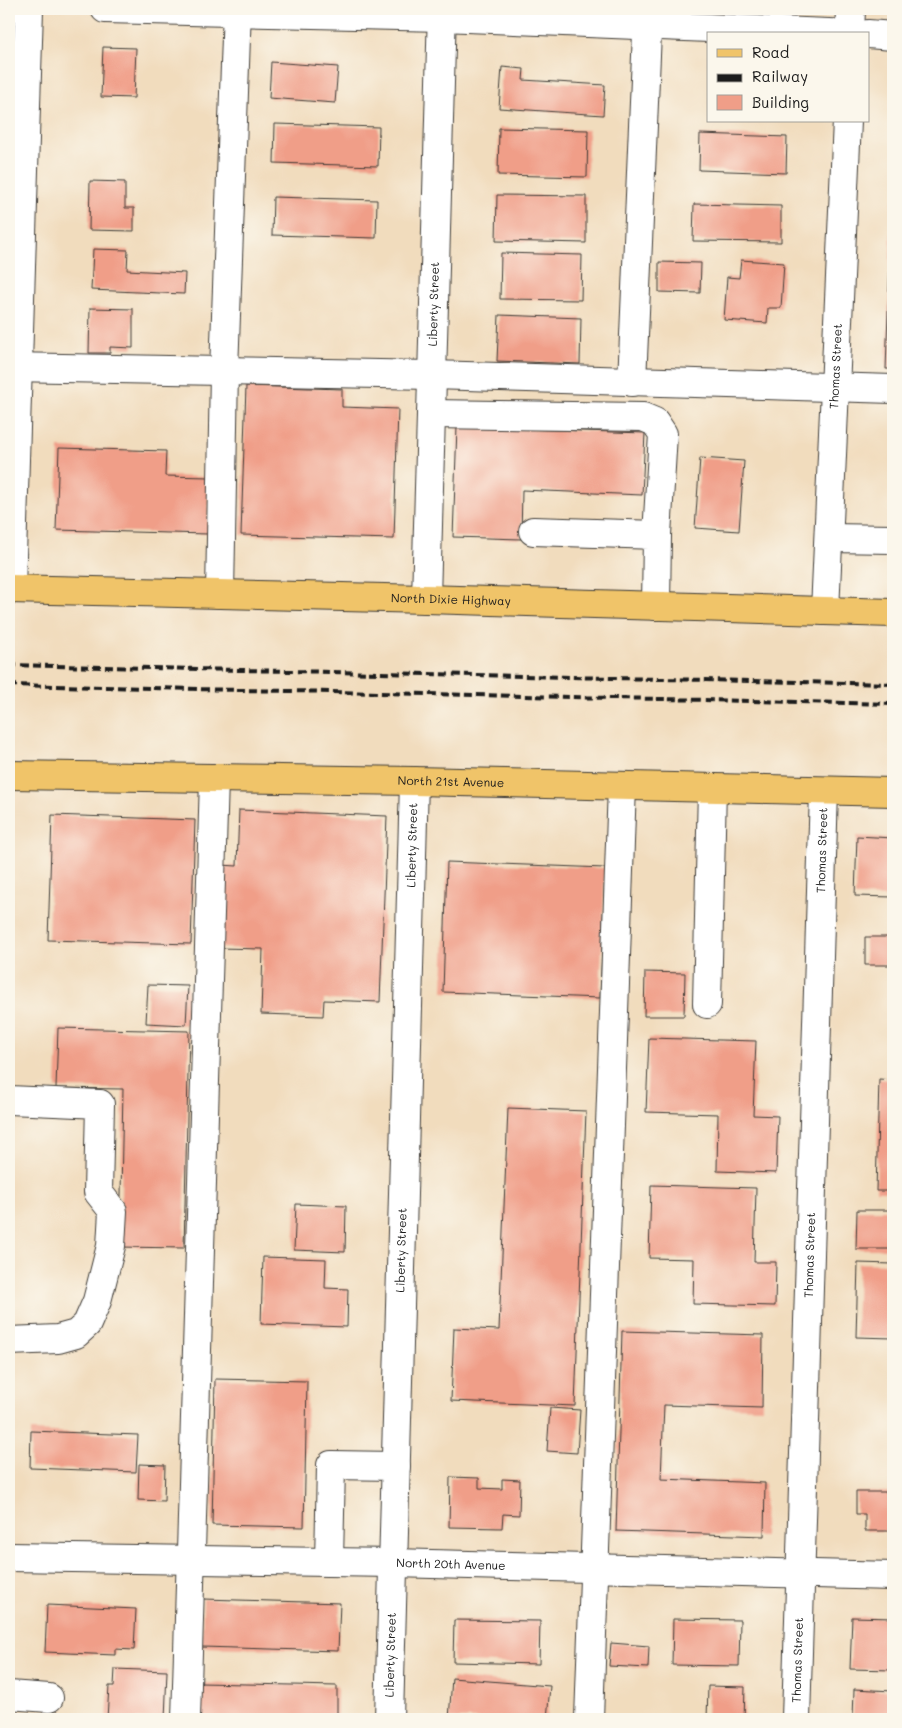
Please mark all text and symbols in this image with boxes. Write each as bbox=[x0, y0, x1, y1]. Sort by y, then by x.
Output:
legend bbox=[707, 32, 870, 122]
text: Road bbox=[752, 42, 789, 62]
text: Railway bbox=[752, 66, 808, 86]
text: Building bbox=[752, 92, 809, 112]
street label: Liberty Street bbox=[424, 262, 442, 347]
street label: Thomas Street bbox=[825, 323, 845, 409]
street label: North Dixie Highway bbox=[391, 589, 511, 609]
street label: North 21st Avenue bbox=[398, 772, 504, 790]
street label: Liberty Street bbox=[402, 803, 420, 888]
street label: Thomas Street bbox=[812, 807, 830, 893]
street label: Liberty Street bbox=[391, 1208, 410, 1293]
street label: Thomas Street bbox=[800, 1212, 818, 1298]
street label: North 20th Avenue bbox=[396, 1554, 506, 1573]
street label: Liberty Street bbox=[381, 1612, 399, 1698]
street label: Thomas Street bbox=[787, 1617, 806, 1703]

